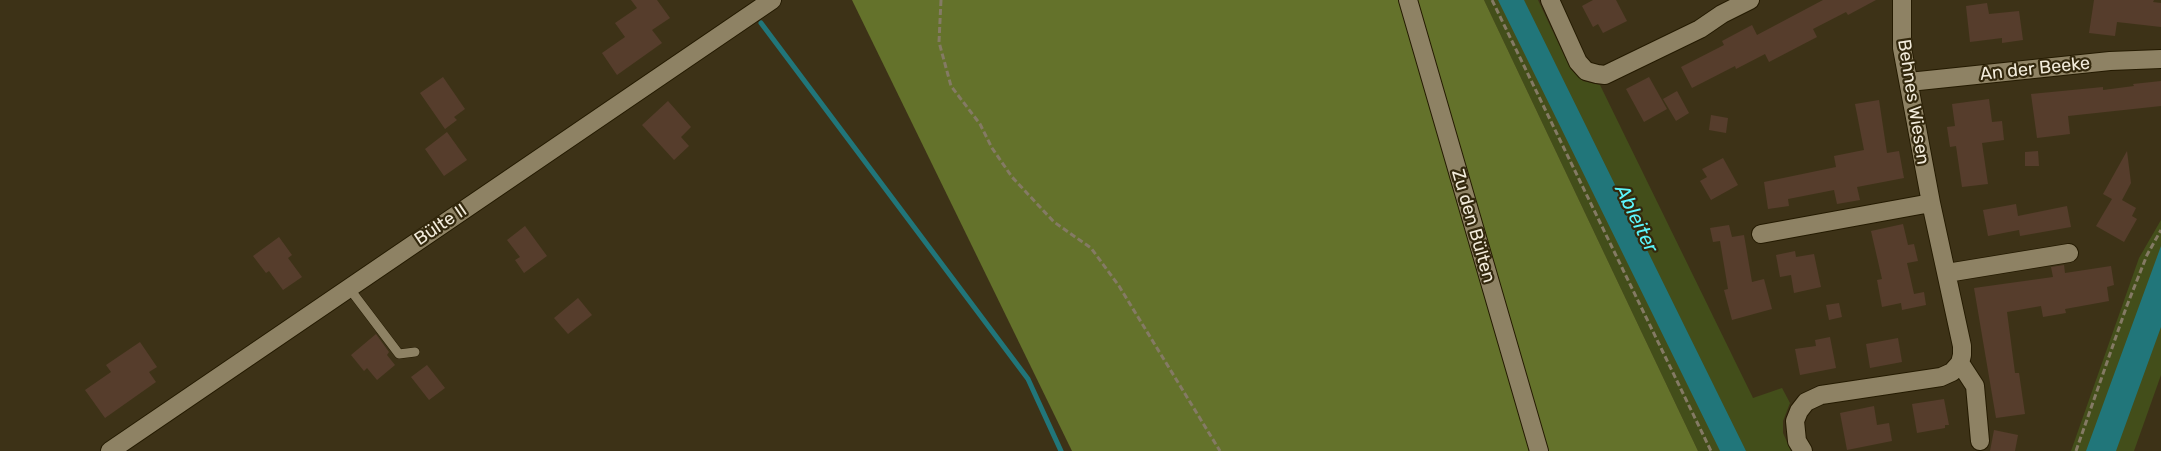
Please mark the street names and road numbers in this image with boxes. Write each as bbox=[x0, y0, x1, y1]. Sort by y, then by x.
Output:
street label: Behnes Wiesen bbox=[1892, 38, 1934, 166]
street label: An der Beeke bbox=[1979, 52, 2091, 86]
street label: Zu den Bülten bbox=[1446, 167, 1500, 285]
street label: Bülte II bbox=[411, 200, 471, 250]

